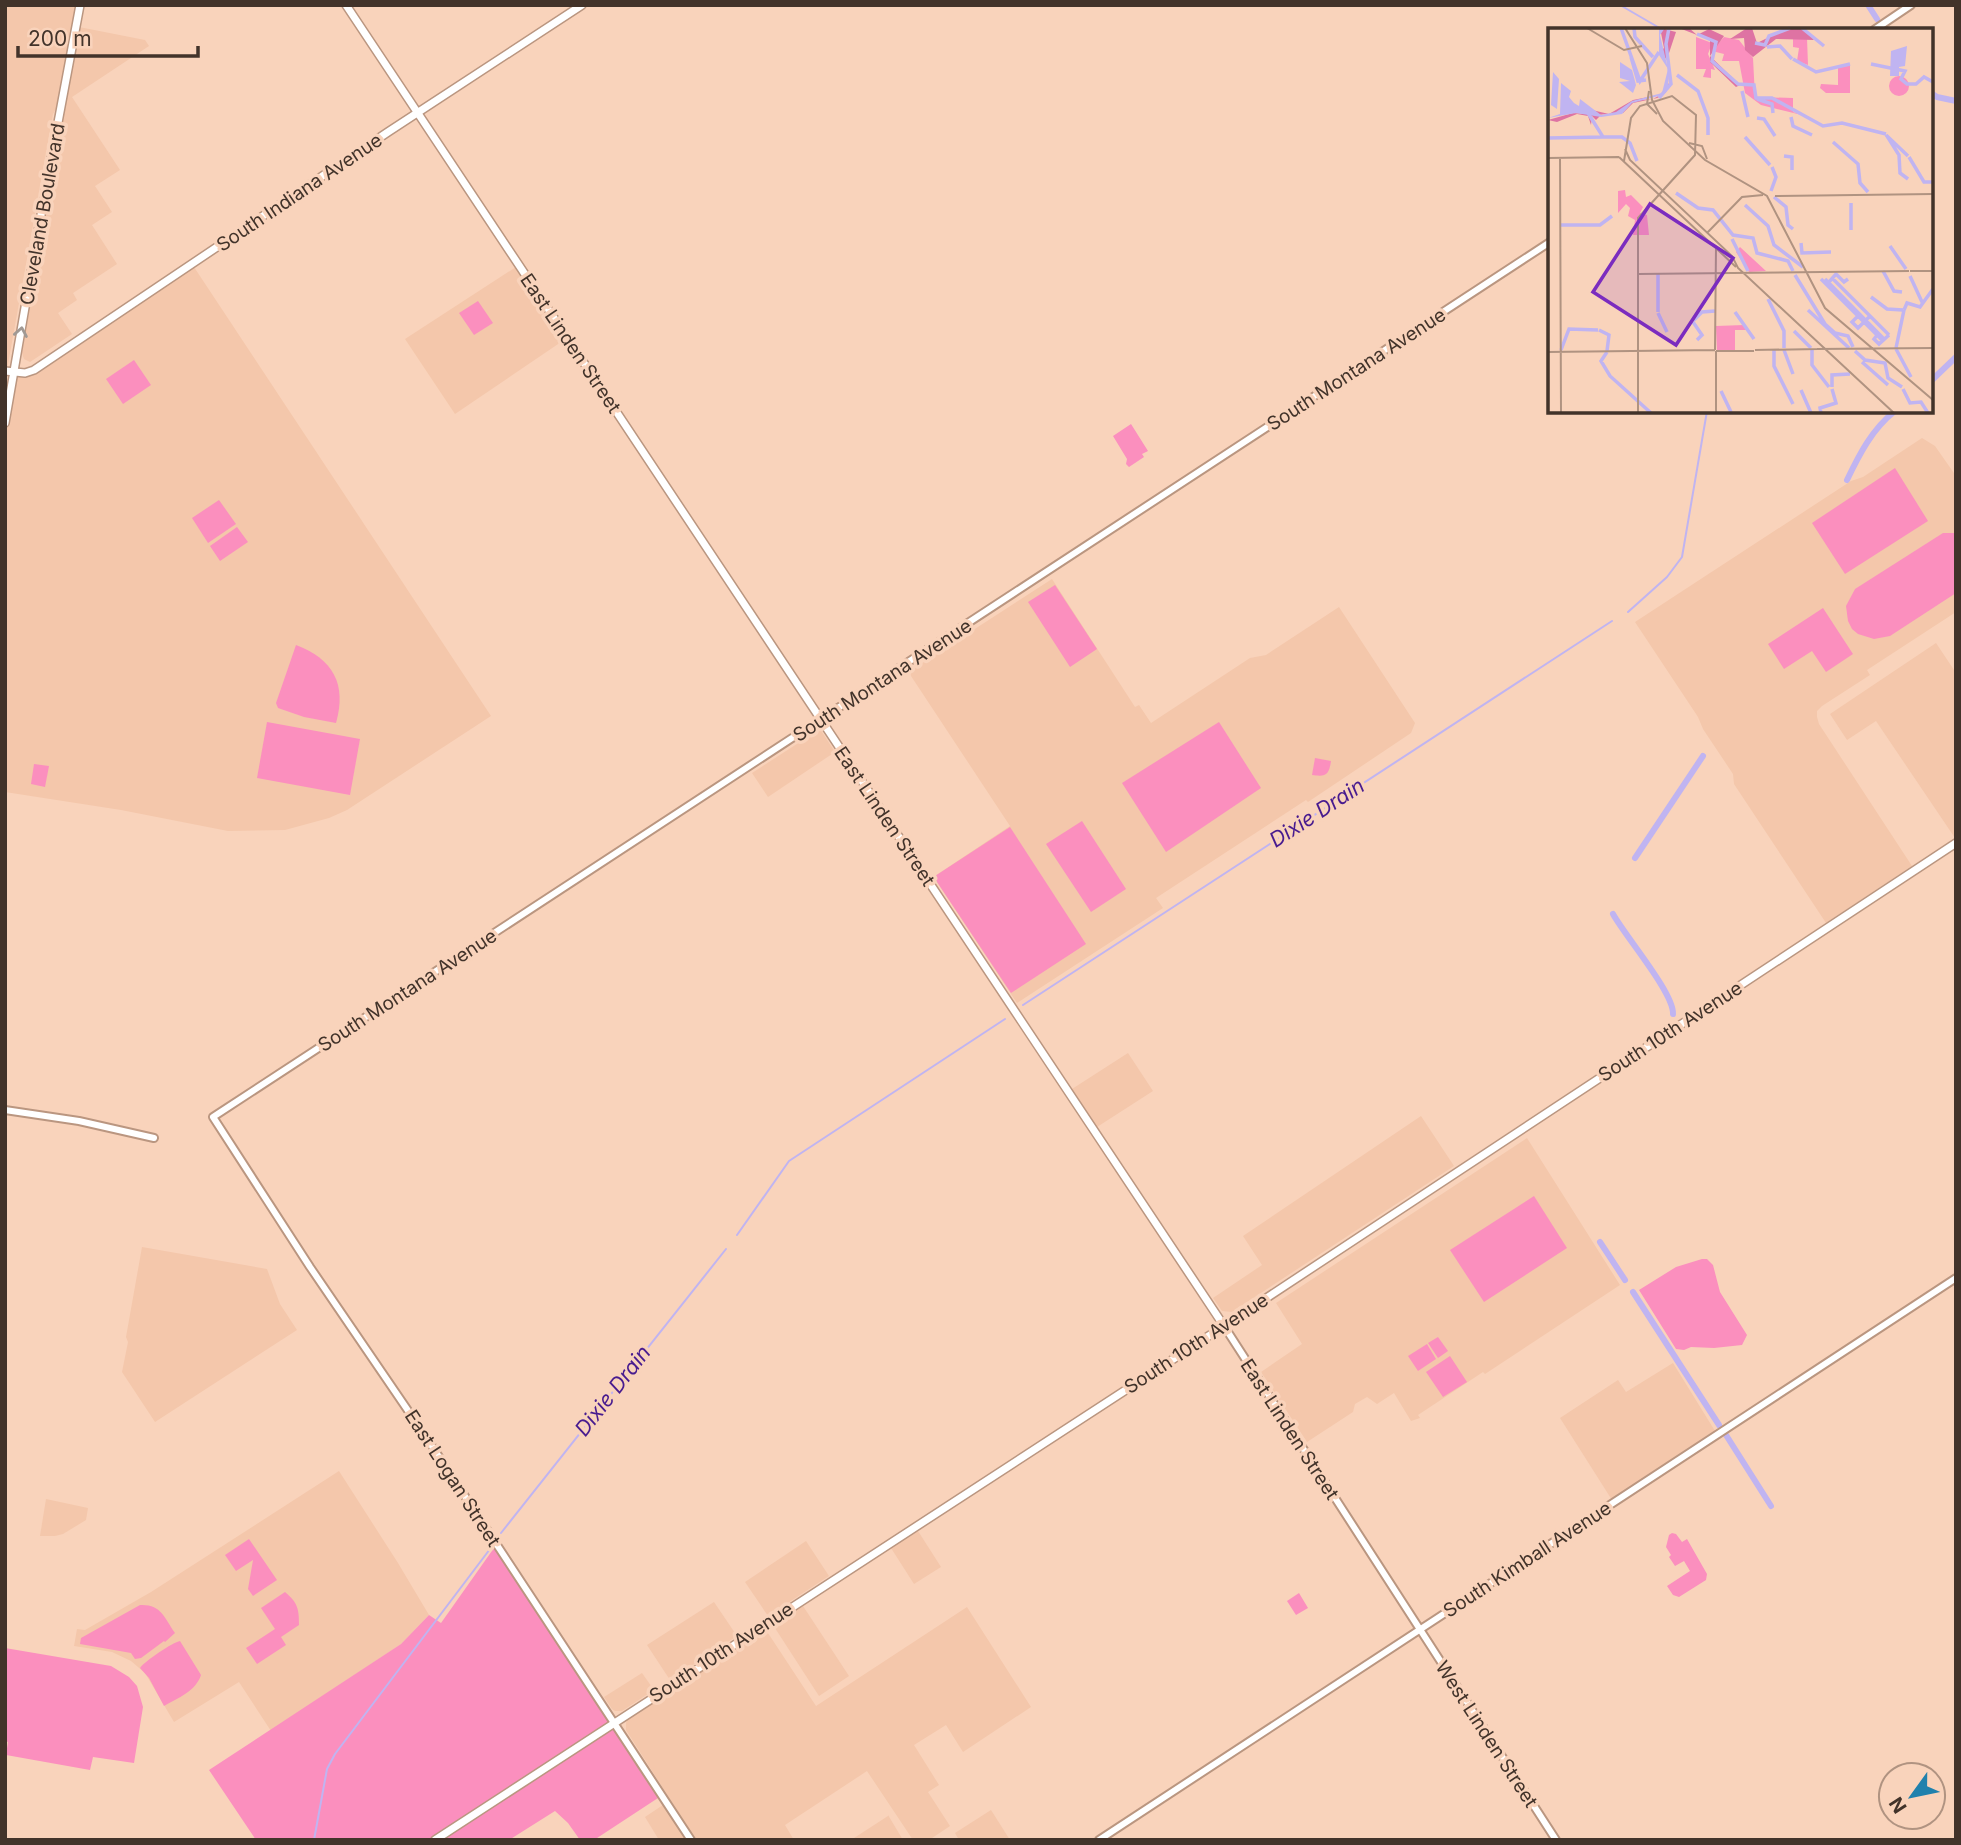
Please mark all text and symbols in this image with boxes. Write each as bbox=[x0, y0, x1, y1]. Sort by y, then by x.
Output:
scale bar bbox=[18, 14, 198, 58]
text: 200 m bbox=[28, 26, 92, 51]
inset map bbox=[1548, 28, 1933, 413]
street label: Cleveland Boulevard bbox=[15, 121, 70, 307]
street label: South Indiana Avenue bbox=[212, 128, 386, 256]
street label: East Linden Street bbox=[515, 269, 626, 417]
street label: South Montana Avenue bbox=[1263, 303, 1450, 436]
one-way arrow bbox=[13, 326, 28, 338]
street label: South Montana Avenue bbox=[789, 614, 976, 747]
street label: East Linden Street bbox=[829, 742, 940, 890]
water label: Dixie Drain bbox=[1265, 773, 1369, 852]
street label: South Montana Avenue bbox=[314, 924, 501, 1057]
street label: South 10th Avenue bbox=[1594, 976, 1747, 1087]
street label: South 10th Avenue bbox=[1120, 1288, 1273, 1399]
water label: Dixie Drain bbox=[570, 1340, 656, 1441]
street label: East Linden Street bbox=[1236, 1355, 1344, 1504]
street label: East Logan Street bbox=[400, 1406, 505, 1551]
street label: South Kimball Avenue bbox=[1439, 1496, 1616, 1622]
street label: South 10th Avenue bbox=[645, 1597, 798, 1708]
street label: West Linden Street bbox=[1431, 1657, 1542, 1812]
north arrow bbox=[1877, 1761, 1947, 1831]
text: N bbox=[1885, 1793, 1912, 1817]

